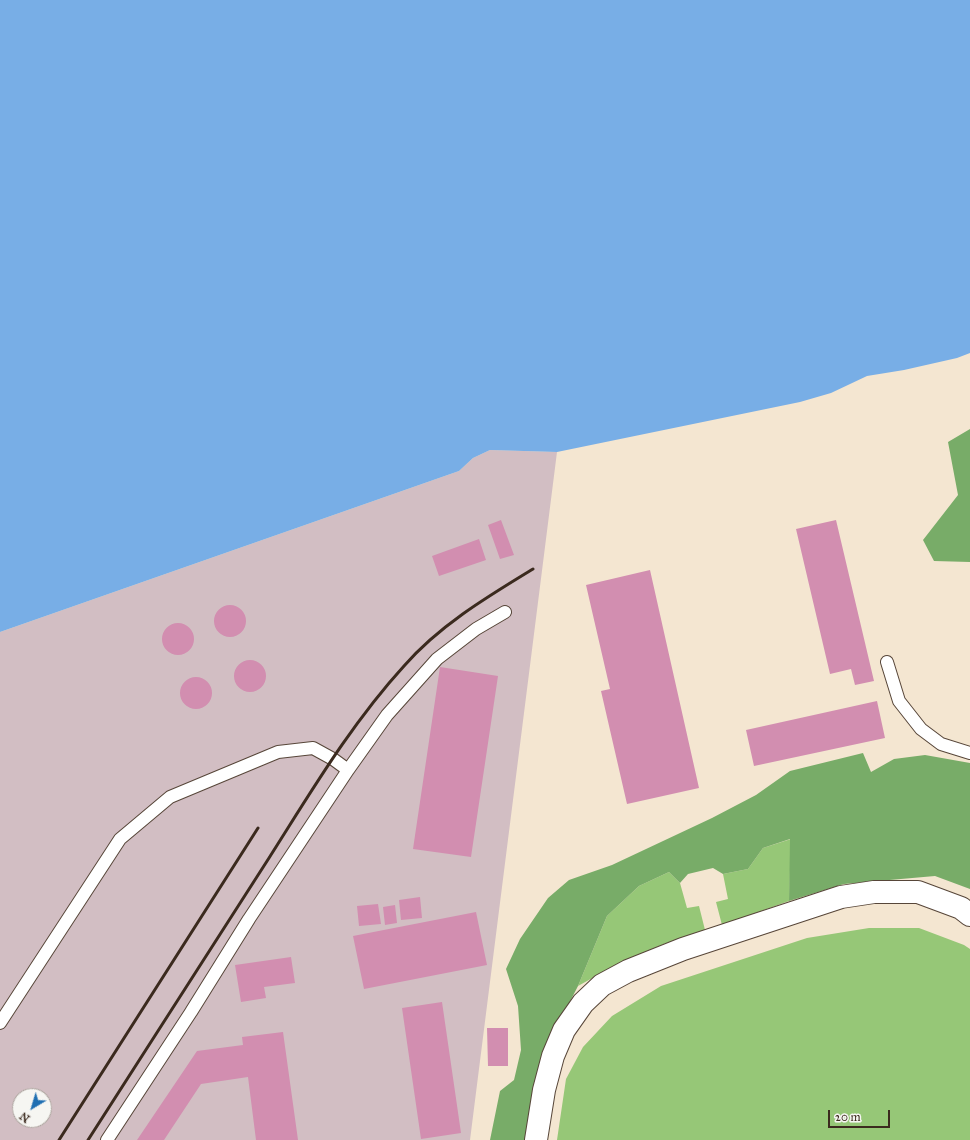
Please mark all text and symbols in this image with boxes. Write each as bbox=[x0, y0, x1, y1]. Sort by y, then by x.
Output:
north arrow bbox=[12, 1088, 52, 1128]
scale bar bbox=[830, 1102, 892, 1128]
text: N bbox=[17, 1109, 33, 1125]
text: 20 m bbox=[835, 1110, 861, 1124]

